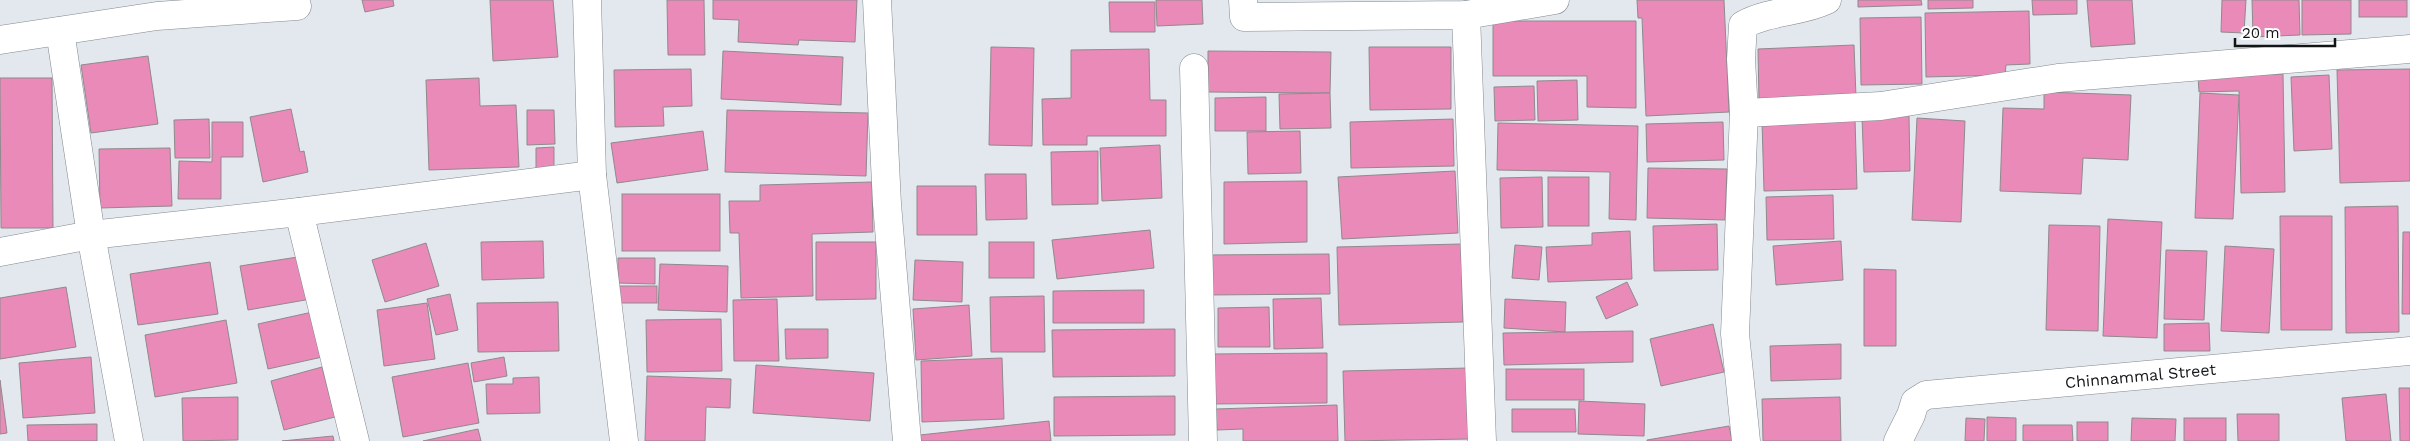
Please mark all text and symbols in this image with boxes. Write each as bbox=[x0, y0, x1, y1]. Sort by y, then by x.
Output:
scale bar bbox=[2235, 15, 2335, 47]
text: 20 m bbox=[2242, 24, 2280, 42]
street label: Chinnammal Street bbox=[2064, 359, 2217, 392]

